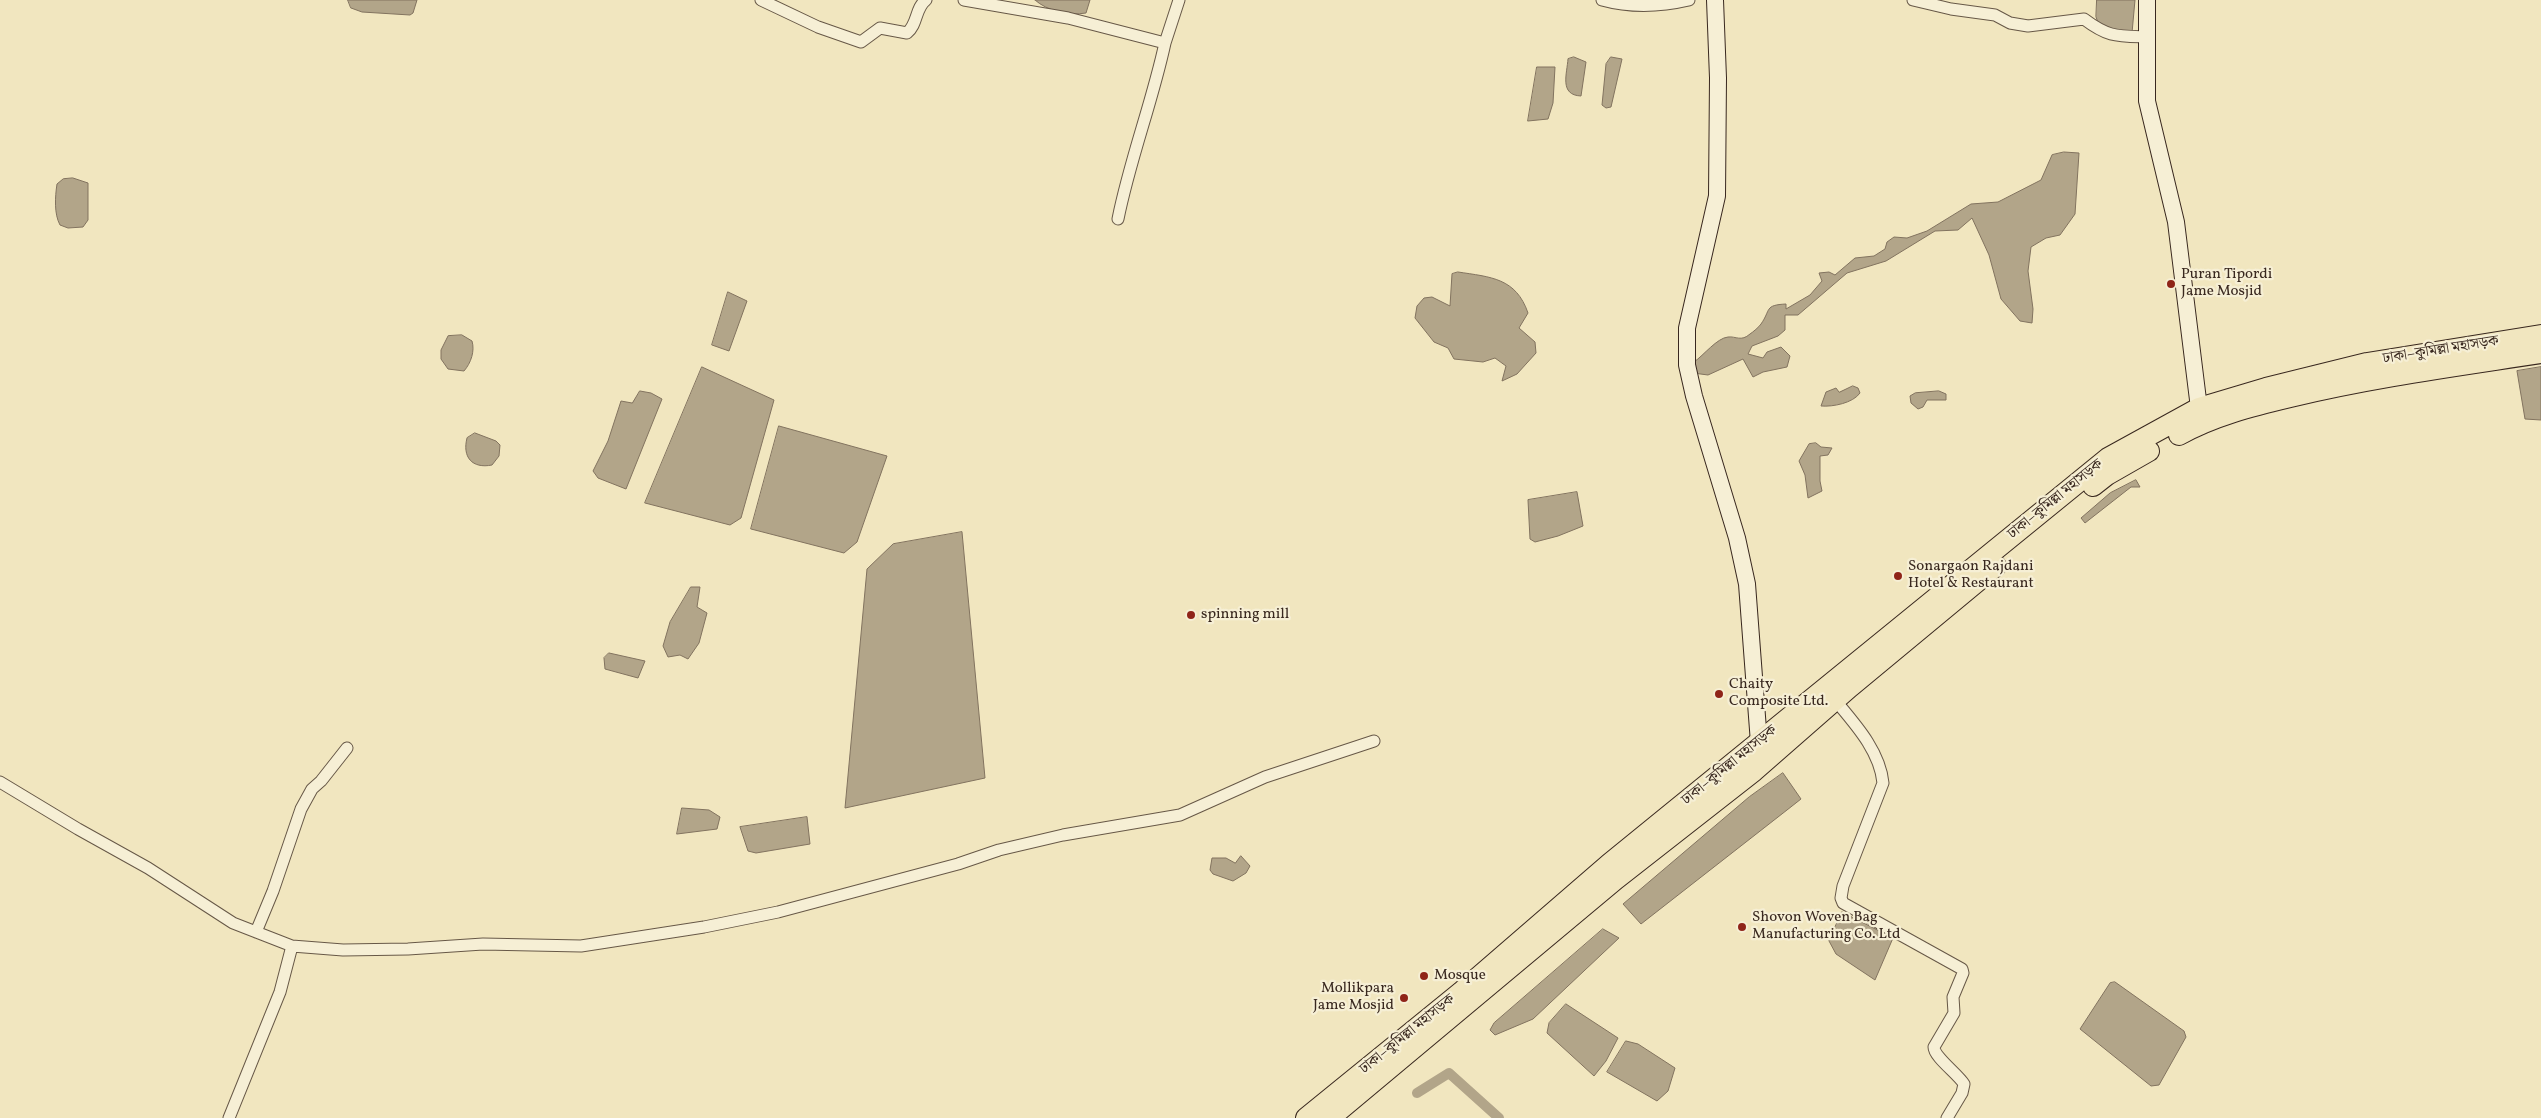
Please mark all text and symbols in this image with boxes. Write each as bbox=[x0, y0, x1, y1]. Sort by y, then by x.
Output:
place label: Puran Tipordi Jame Mosjid bbox=[2181, 266, 2272, 301]
marker: Puran Tipordi Jame Mosjid bbox=[2165, 278, 2177, 290]
street label: ঢাকা–কুমিল্লা মহাসড়ক bbox=[2382, 333, 2500, 369]
street label: ঢাকা–কুমিল্লা মহাসড়ক bbox=[2005, 456, 2107, 544]
place label: Sonargaon Rajdani Hotel & Restaurant bbox=[1908, 558, 2034, 593]
marker: Sonargaon Rajdani Hotel & Restaurant bbox=[1892, 570, 1904, 582]
place label: spinning mill bbox=[1201, 606, 1289, 624]
marker: spinning mill bbox=[1185, 609, 1197, 621]
place label: Chaity Composite Ltd. bbox=[1729, 676, 1828, 711]
marker: Chaity Composite Ltd. bbox=[1713, 688, 1725, 700]
street label: ঢাকা–কুমিল্লা মহাসড়ক bbox=[1679, 722, 1781, 810]
place label: Shovon Woven Bag Manufacturing Co. Ltd bbox=[1752, 909, 1900, 944]
marker: Shovon Woven Bag Manufacturing Co. Ltd bbox=[1736, 921, 1748, 933]
place label: Mosque bbox=[1434, 967, 1486, 985]
marker: Mosque bbox=[1418, 970, 1430, 982]
place label: Mollikpara Jame Mosjid bbox=[1313, 980, 1394, 1015]
street label: ঢাকা–কুমিল্লা মহাসড়ক bbox=[1357, 991, 1459, 1079]
marker: Mollikpara Jame Mosjid bbox=[1398, 992, 1410, 1004]

